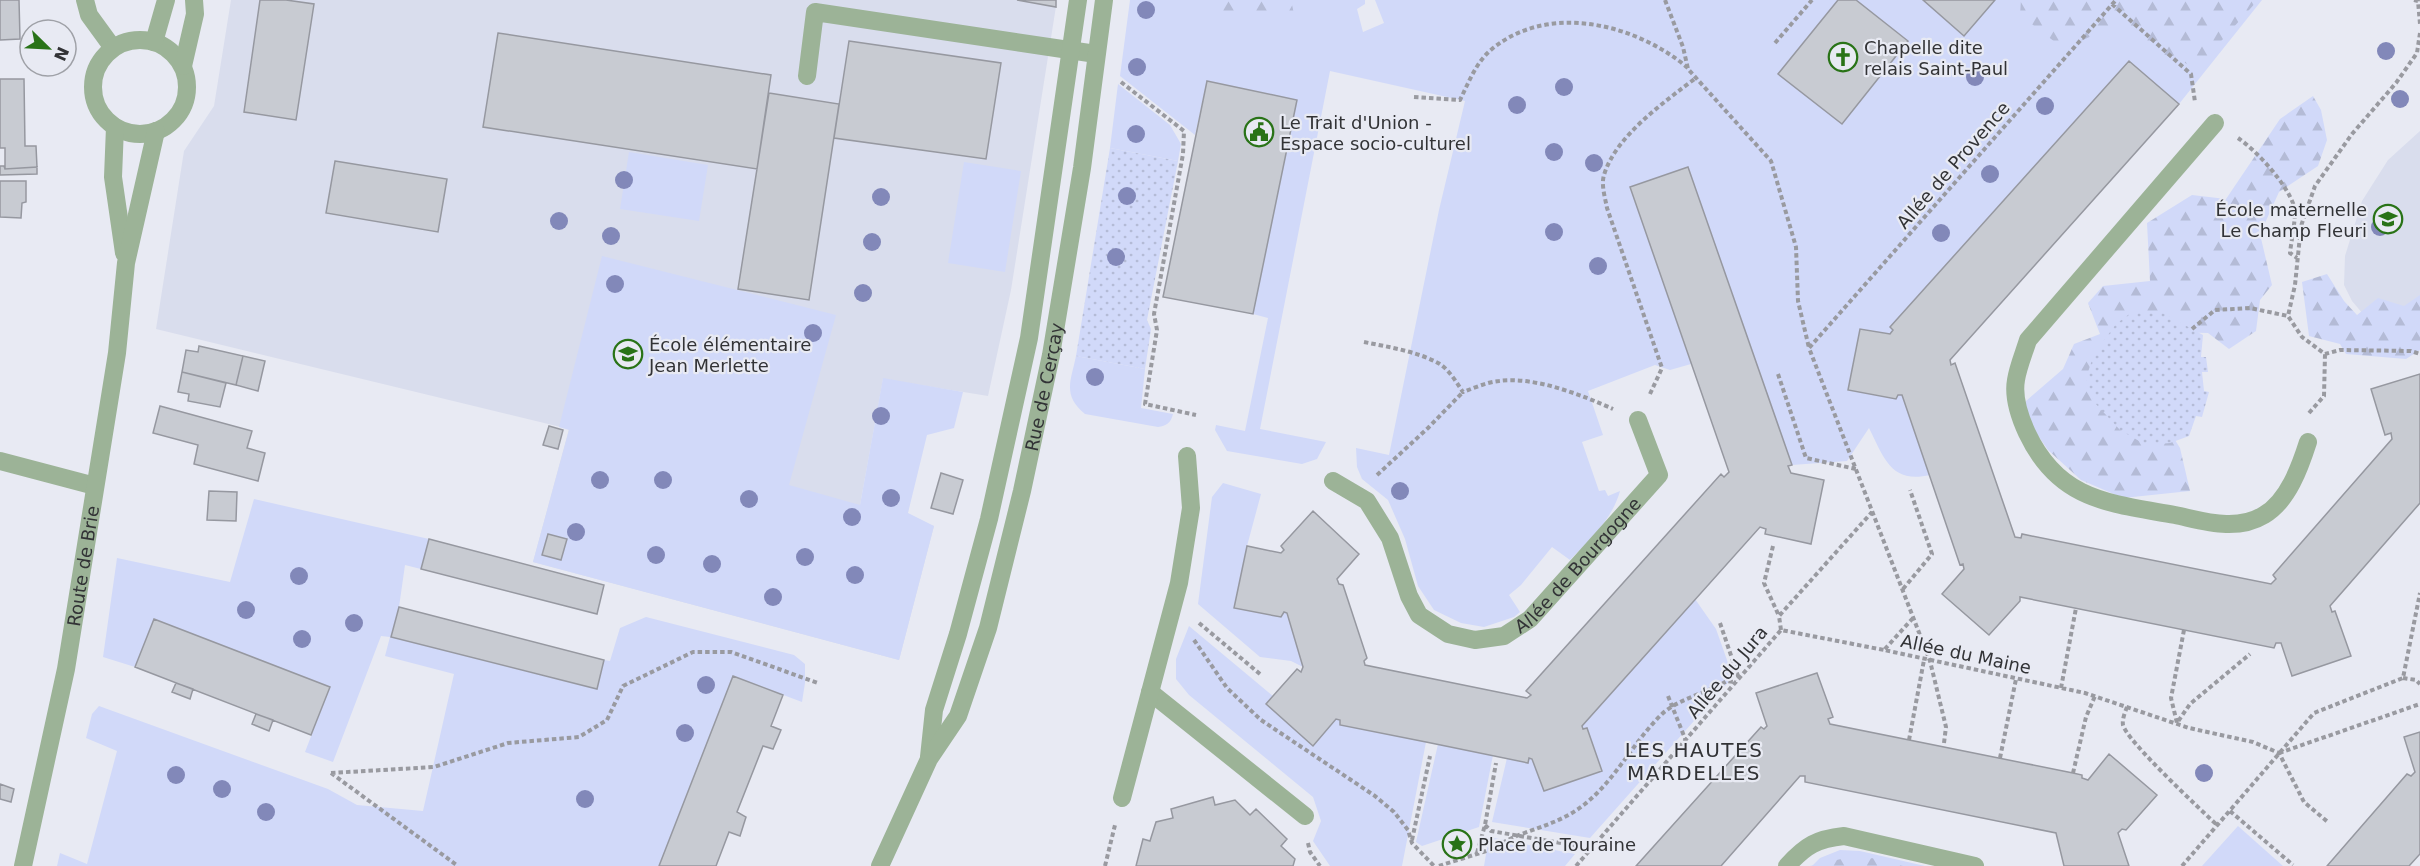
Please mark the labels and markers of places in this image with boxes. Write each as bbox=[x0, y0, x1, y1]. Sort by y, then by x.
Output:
place label: Chapelle dite relais Saint-Paul bbox=[1864, 37, 2008, 79]
church icon: Chapelle dite relais Saint-Paul bbox=[1827, 41, 1859, 73]
place label: Le Trait d'Union - Espace socio-culturel bbox=[1280, 112, 1471, 154]
public building icon: Le Trait d'Union - Espace socio-culturel bbox=[1243, 116, 1275, 148]
place label: École maternelle Le Champ Fleuri bbox=[2216, 199, 2367, 241]
school or university icon: École maternelle Le Champ Fleuri bbox=[2372, 203, 2404, 235]
place label: École élémentaire Jean Merlette bbox=[648, 334, 811, 376]
school or university icon: École élémentaire Jean Merlette bbox=[612, 338, 644, 370]
place icon: Place de Touraine bbox=[1441, 828, 1473, 860]
place label: Place de Touraine bbox=[1478, 834, 1636, 855]

